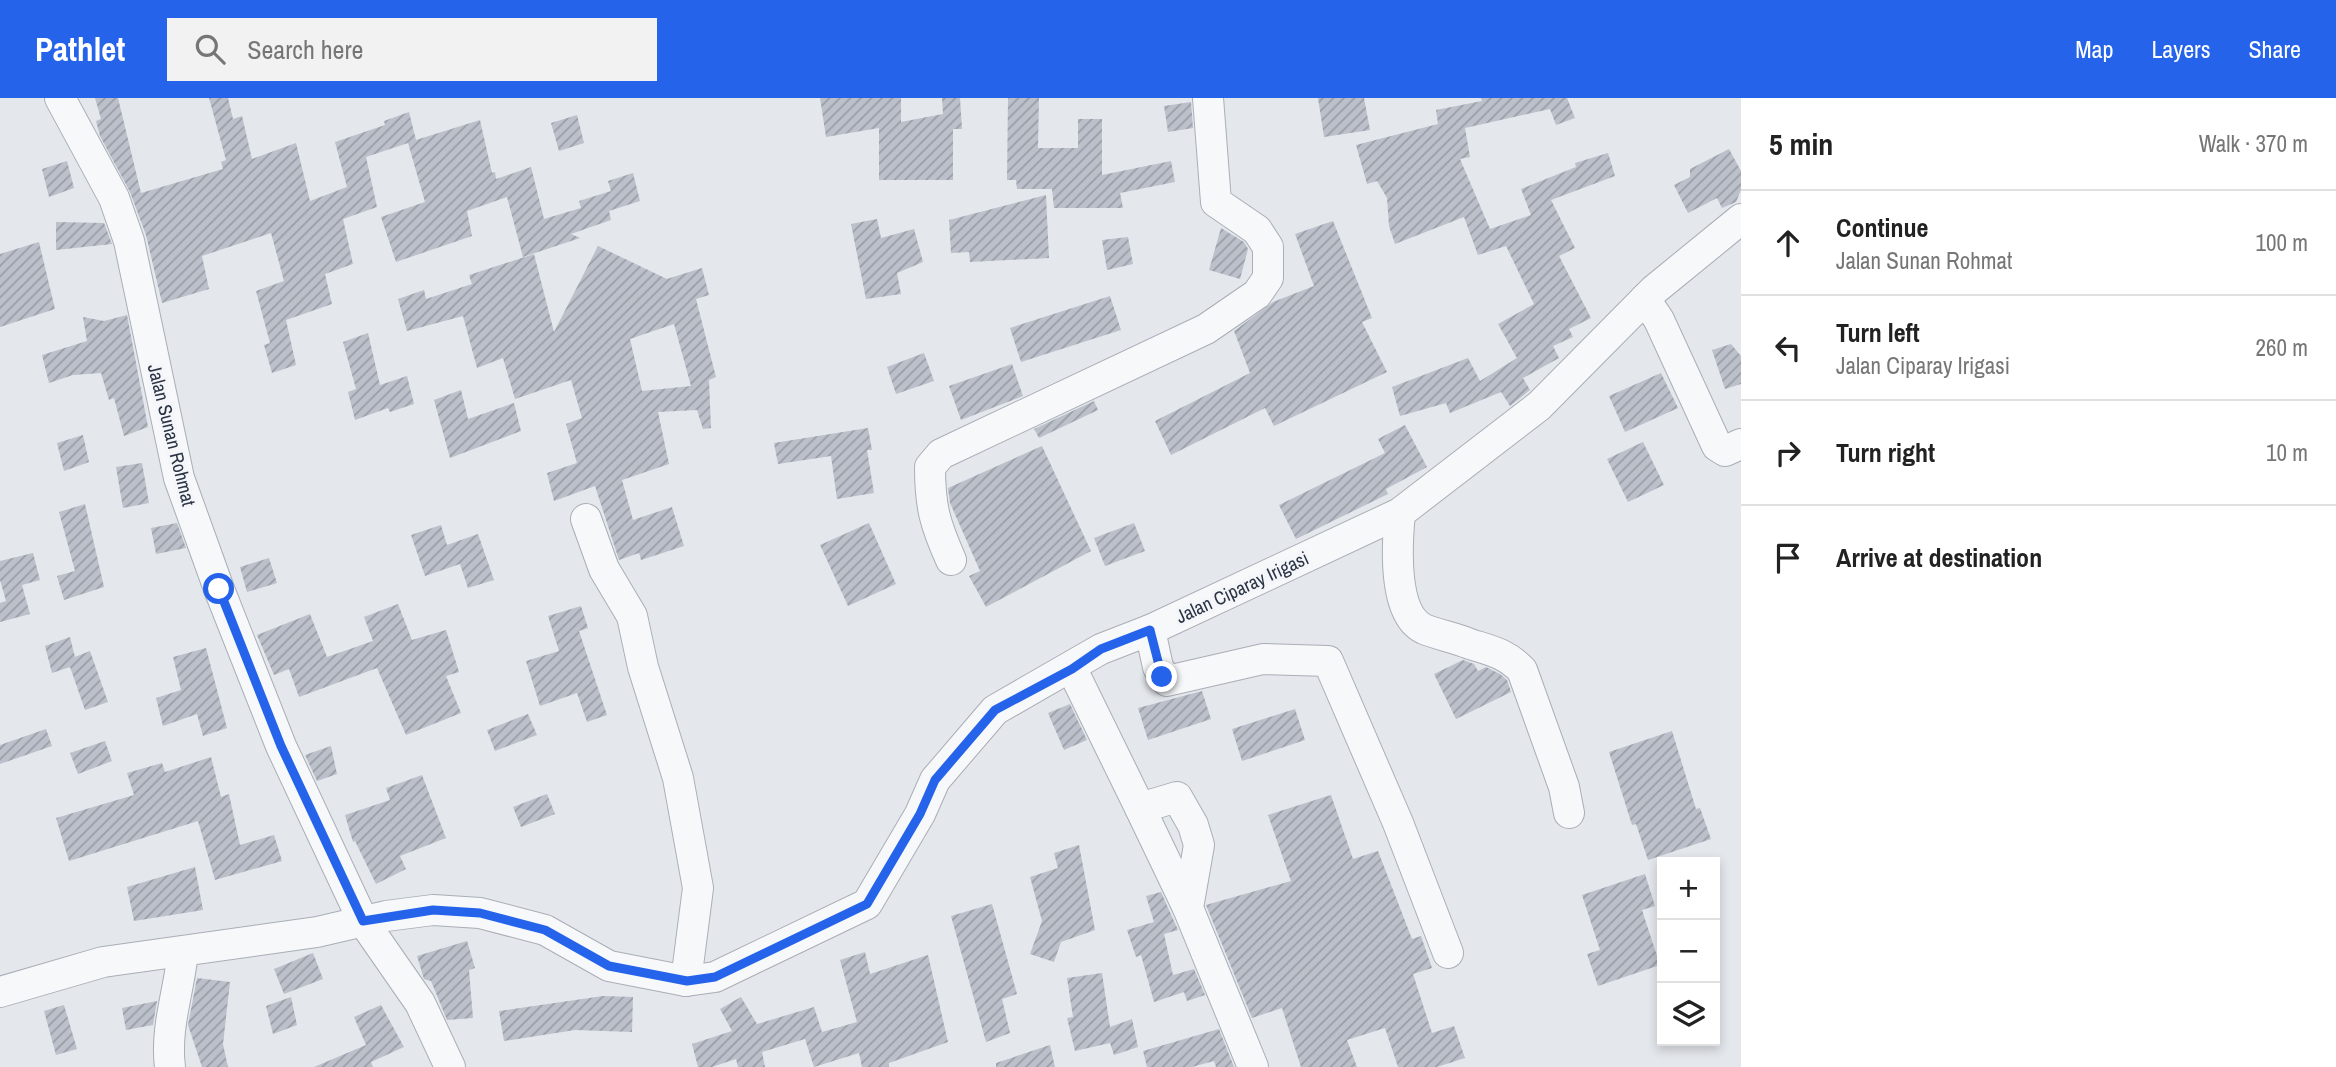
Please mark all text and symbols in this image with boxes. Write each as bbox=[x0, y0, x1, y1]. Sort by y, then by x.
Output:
search box bbox=[167, 18, 657, 81]
text: Pathlet bbox=[35, 27, 125, 71]
icon: search bbox=[191, 30, 229, 68]
text: Search here bbox=[247, 32, 363, 67]
text: Map bbox=[2075, 33, 2113, 65]
text: Layers bbox=[2151, 33, 2210, 65]
text: Share bbox=[2248, 33, 2301, 65]
text: 5 min bbox=[1769, 124, 1833, 164]
text: Walk · 370 m bbox=[2199, 128, 2308, 159]
text: Continue bbox=[1836, 210, 1928, 245]
icon: ahead bbox=[1769, 224, 1807, 262]
text: 100 m bbox=[2256, 227, 2308, 258]
text: Jalan Sunan Rohmat bbox=[1836, 245, 2012, 276]
text: Turn left bbox=[1836, 315, 1920, 350]
icon: left bbox=[1769, 329, 1807, 367]
text: 260 m bbox=[2256, 332, 2308, 363]
text: Jalan Ciparay Irigasi bbox=[1836, 350, 2010, 381]
street label: Jalan Sunan Rohmat bbox=[142, 361, 202, 509]
icon: right bbox=[1769, 434, 1807, 472]
text: Turn right bbox=[1836, 435, 1935, 470]
text: 10 m bbox=[2266, 437, 2308, 468]
icon: arrive bbox=[1769, 539, 1807, 577]
text: Arrive at destination bbox=[1836, 540, 2042, 575]
street label: Jalan Ciparay Irigasi bbox=[1171, 545, 1313, 629]
route start bbox=[203, 573, 234, 604]
route end bbox=[1146, 661, 1177, 692]
map controls bbox=[1657, 857, 1720, 1046]
button: + bbox=[1657, 857, 1720, 920]
button: − bbox=[1657, 920, 1720, 983]
button: layers bbox=[1657, 983, 1720, 1046]

